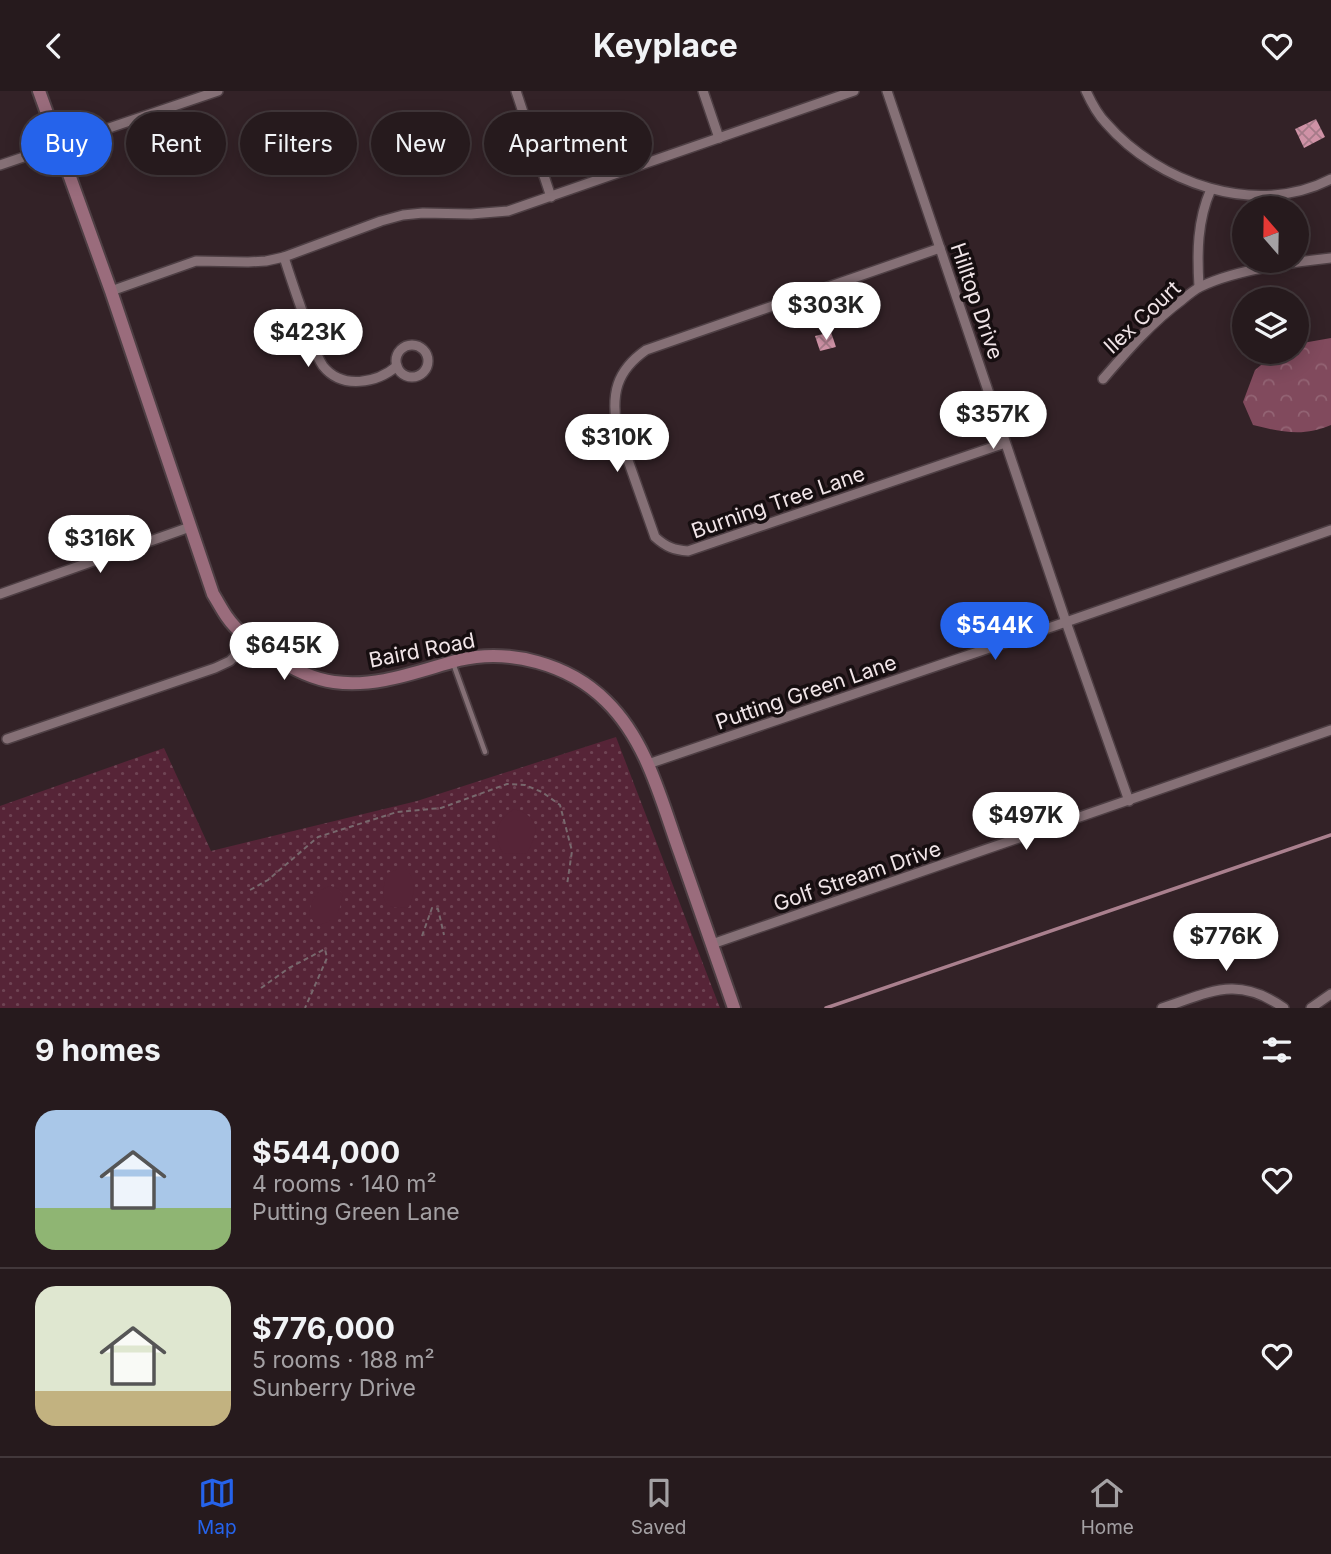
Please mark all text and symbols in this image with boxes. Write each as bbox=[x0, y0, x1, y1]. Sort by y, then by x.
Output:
text: Keyplace bbox=[593, 26, 738, 65]
icon: back bbox=[35, 27, 73, 65]
icon: heart bbox=[1258, 27, 1296, 65]
chip: Buy bbox=[21, 112, 112, 175]
chip: Rent bbox=[126, 112, 226, 175]
chip: Filters bbox=[240, 112, 357, 175]
chip: New bbox=[371, 112, 470, 175]
chip: Apartment bbox=[484, 112, 652, 175]
north arrow bbox=[1232, 196, 1309, 273]
map controls bbox=[1232, 196, 1309, 364]
street label: Hilltop Drive bbox=[945, 240, 1009, 362]
street label: Ilex Court bbox=[1099, 275, 1185, 359]
pin: $303K bbox=[777, 282, 875, 342]
button: layers bbox=[1232, 287, 1309, 364]
text: $303K bbox=[788, 291, 864, 319]
pin: $423K bbox=[259, 309, 357, 369]
text: $423K bbox=[270, 318, 346, 346]
pin: $357K bbox=[944, 391, 1042, 451]
text: $357K bbox=[956, 400, 1030, 428]
pin: $310K bbox=[568, 415, 666, 474]
text: $310K bbox=[581, 423, 653, 451]
street label: Burning Tree Lane bbox=[688, 461, 868, 543]
pin: $316K bbox=[51, 515, 149, 575]
text: $316K bbox=[64, 524, 136, 552]
pin: $544K bbox=[946, 603, 1044, 662]
text: $544K bbox=[956, 611, 1034, 639]
pin: $645K bbox=[235, 623, 333, 682]
street label: Baird Road bbox=[367, 627, 477, 673]
text: $645K bbox=[246, 631, 322, 659]
street label: Putting Green Lane bbox=[712, 649, 900, 735]
pin: $497K bbox=[977, 793, 1075, 852]
text: $497K bbox=[988, 801, 1064, 829]
street label: Golf Stream Drive bbox=[770, 836, 944, 916]
pin: $776K bbox=[1177, 913, 1275, 973]
text: $776K bbox=[1189, 922, 1263, 950]
icon: filters bbox=[1258, 1031, 1296, 1069]
text: 9 homes bbox=[35, 1032, 161, 1068]
text: $544,000 bbox=[252, 1134, 400, 1170]
icon: home bbox=[91, 1138, 175, 1222]
icon: heart bbox=[1258, 1161, 1296, 1199]
text: 4 rooms · 140 m² bbox=[252, 1170, 437, 1198]
text: Putting Green Lane bbox=[252, 1198, 460, 1226]
text: $776,000 bbox=[252, 1310, 395, 1346]
icon: home bbox=[91, 1314, 175, 1398]
icon: heart bbox=[1258, 1337, 1296, 1375]
text: 5 rooms · 188 m² bbox=[252, 1346, 435, 1374]
text: Sunberry Drive bbox=[252, 1374, 416, 1402]
tab: Map bbox=[197, 1474, 237, 1539]
tab: Saved bbox=[631, 1474, 686, 1539]
tab: Home bbox=[1081, 1474, 1134, 1539]

